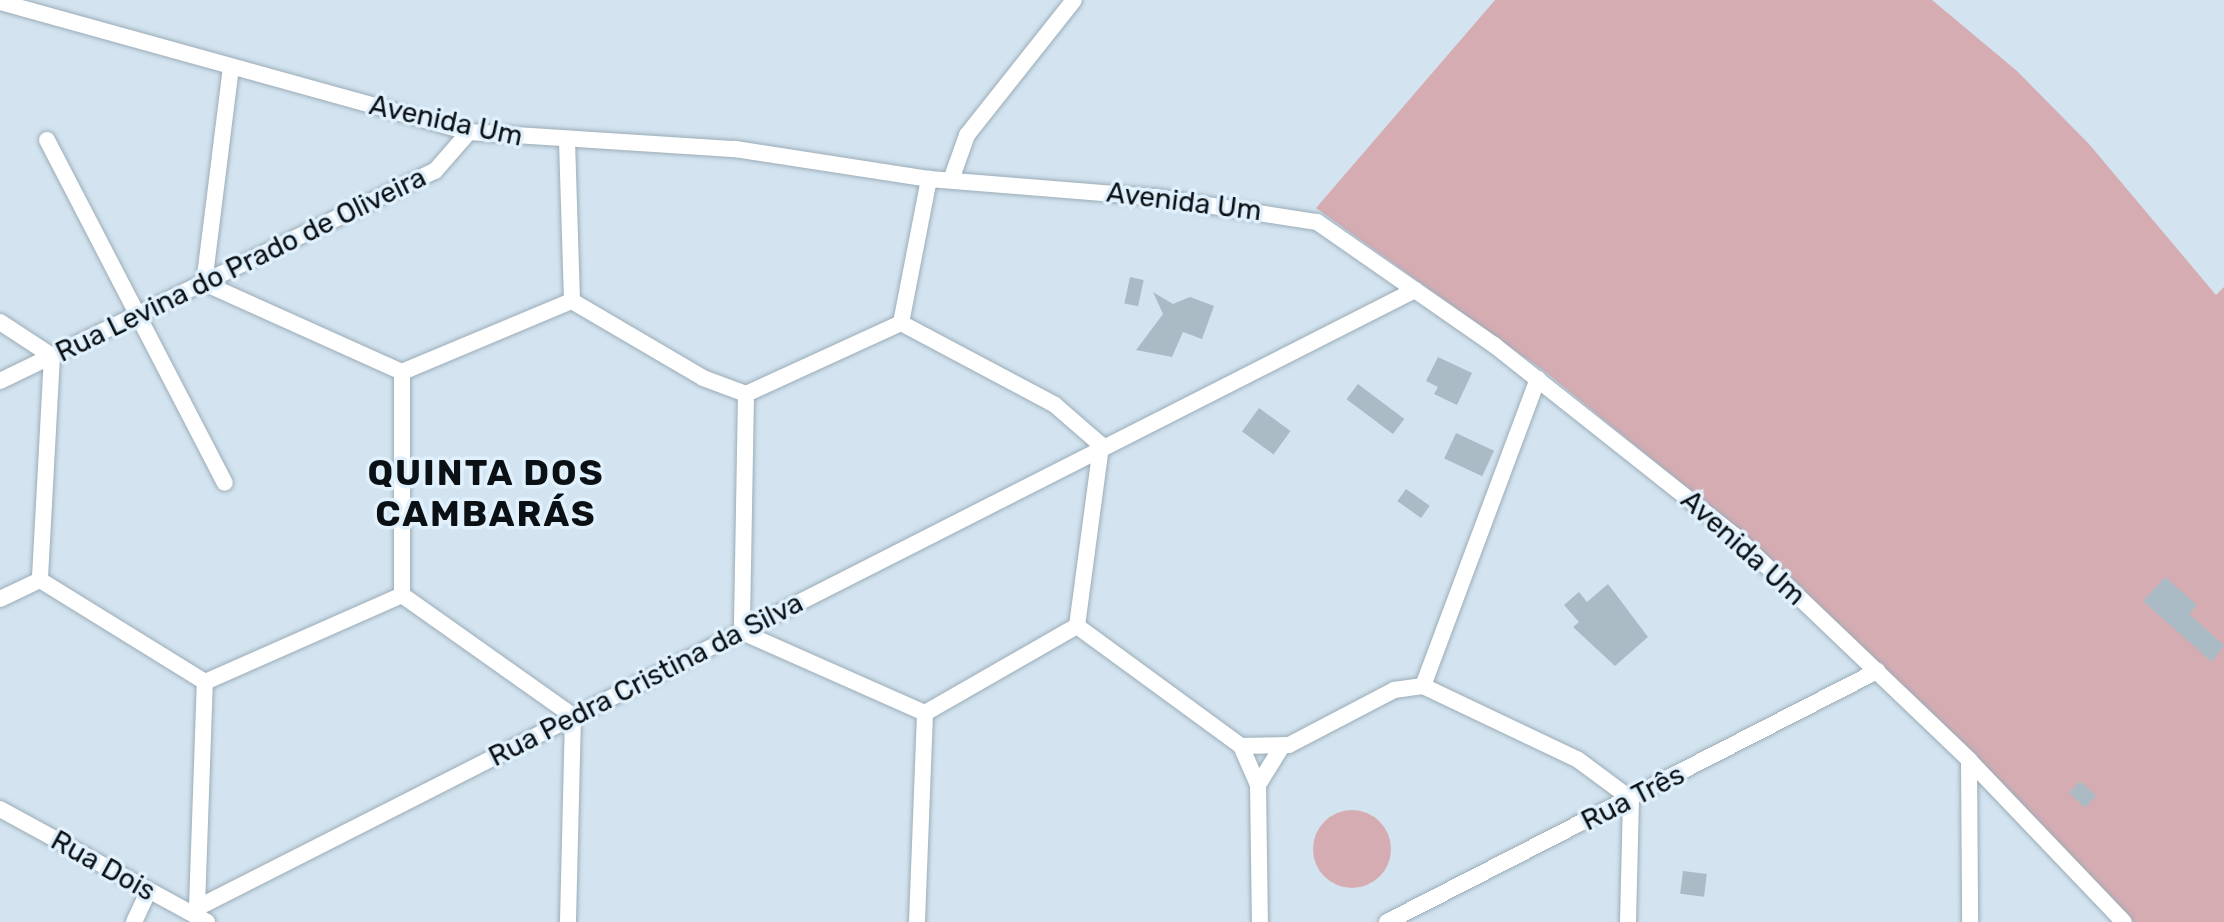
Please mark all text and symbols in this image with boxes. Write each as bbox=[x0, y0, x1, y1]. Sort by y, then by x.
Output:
street label: Avenida Um bbox=[366, 88, 526, 154]
street label: Rua Levina do Prado de Oliveira bbox=[50, 161, 432, 369]
street label: Avenida Um bbox=[1105, 176, 1263, 228]
district label: QUINTA DOS CAMBARÁS bbox=[367, 450, 605, 535]
street label: Avenida Um bbox=[1674, 483, 1812, 613]
street label: Rua Pedra Cristina da Silva bbox=[483, 586, 809, 774]
street label: Rua Três bbox=[1576, 758, 1690, 838]
street label: Rua Dois bbox=[45, 824, 161, 908]

